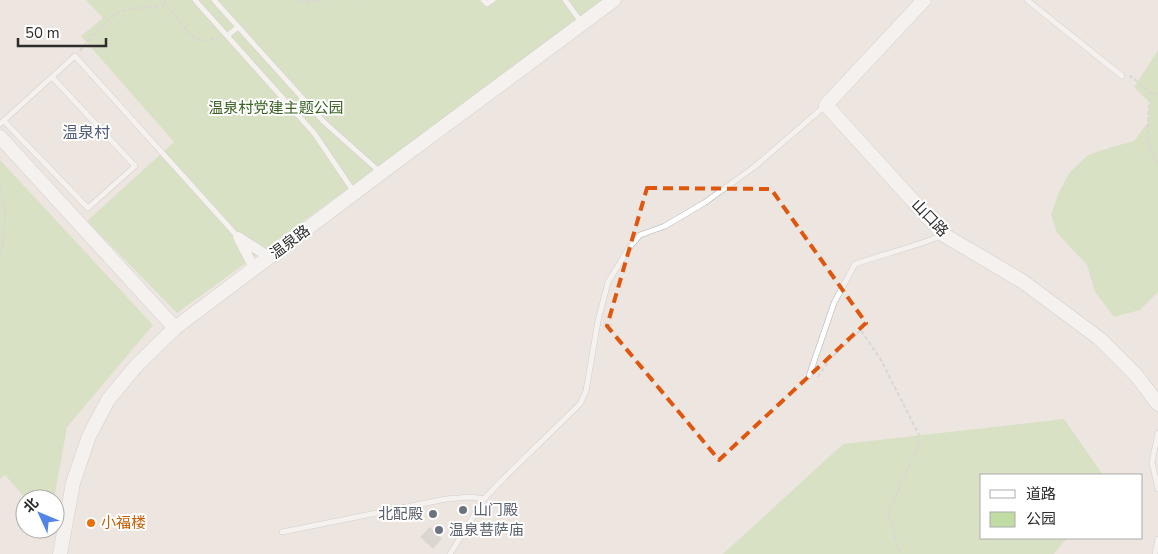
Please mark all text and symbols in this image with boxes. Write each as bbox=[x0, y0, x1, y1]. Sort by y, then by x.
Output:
scale bar bbox=[18, 15, 105, 47]
text: 50 m bbox=[25, 23, 60, 43]
park label: 温泉村党建主题公园 bbox=[208, 98, 344, 118]
district label: 温泉村 bbox=[62, 122, 110, 144]
street label: 山口路 bbox=[907, 195, 953, 241]
street label: 温泉路 bbox=[266, 220, 314, 264]
legend bbox=[980, 474, 1143, 539]
text: 道路 bbox=[1026, 484, 1056, 504]
north arrow bbox=[15, 489, 65, 539]
text: 北 bbox=[19, 494, 43, 517]
place label: 山门殿 bbox=[473, 500, 518, 520]
place label: 北配殿 bbox=[378, 504, 423, 524]
marker: 山门殿 bbox=[457, 504, 469, 516]
marker: 北配殿 bbox=[427, 508, 439, 520]
text: 公园 bbox=[1026, 509, 1056, 529]
place label: 小福楼 bbox=[101, 513, 146, 533]
marker: 小福楼 bbox=[85, 517, 97, 529]
place label: 温泉菩萨庙 bbox=[449, 520, 524, 540]
marker: 温泉菩萨庙 bbox=[433, 524, 445, 536]

